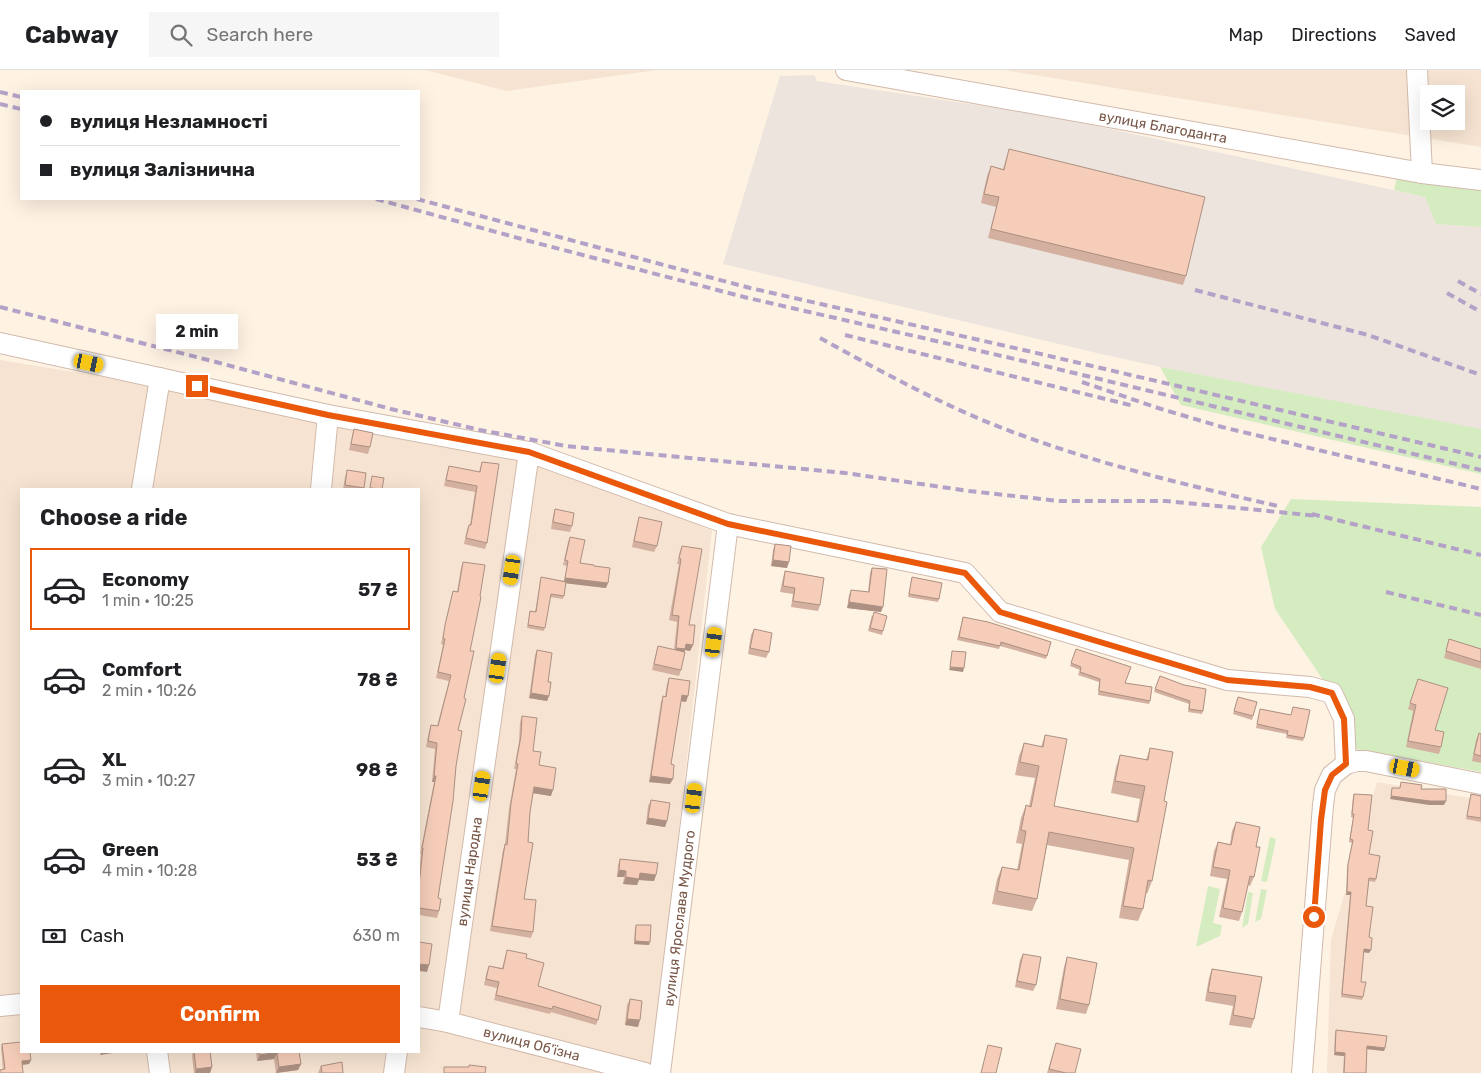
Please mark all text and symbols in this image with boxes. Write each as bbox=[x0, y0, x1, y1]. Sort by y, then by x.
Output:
search box bbox=[149, 12, 499, 57]
text: Cabway bbox=[25, 21, 119, 49]
icon: search bbox=[167, 21, 195, 49]
text: Search here bbox=[207, 23, 313, 46]
text: Map bbox=[1228, 24, 1263, 46]
text: Directions bbox=[1291, 24, 1377, 46]
text: Saved bbox=[1405, 24, 1456, 46]
map controls bbox=[1420, 85, 1465, 130]
button: layers bbox=[1420, 85, 1465, 130]
street label: вулиця Благоданта bbox=[1098, 107, 1228, 146]
text: вулиця Незламності bbox=[70, 110, 268, 133]
text: вулиця Залізнична bbox=[70, 158, 255, 181]
callout: 2 min bbox=[156, 314, 238, 348]
text: 2 min bbox=[175, 322, 219, 341]
car bbox=[72, 353, 105, 373]
route end bbox=[186, 375, 208, 397]
text: Choose a ride bbox=[40, 504, 187, 531]
car bbox=[502, 554, 521, 586]
icon: car bbox=[42, 567, 87, 612]
text: Economy bbox=[102, 568, 189, 591]
text: 57 ₴ bbox=[358, 578, 398, 601]
text: 1 min · 10:25 bbox=[102, 591, 194, 610]
car bbox=[704, 626, 723, 658]
car bbox=[488, 652, 507, 684]
icon: car bbox=[42, 657, 87, 702]
text: Comfort bbox=[102, 658, 182, 681]
text: 78 ₴ bbox=[357, 668, 398, 691]
text: 2 min · 10:26 bbox=[102, 681, 196, 700]
icon: car bbox=[42, 747, 87, 792]
text: XL bbox=[102, 748, 126, 771]
text: 98 ₴ bbox=[356, 758, 398, 781]
car bbox=[1388, 758, 1421, 778]
car bbox=[472, 770, 491, 802]
text: 3 min · 10:27 bbox=[102, 771, 195, 790]
car bbox=[684, 782, 703, 814]
street label: вулиця Народна bbox=[453, 816, 486, 927]
street label: вулиця Ярослава Мудрого bbox=[660, 829, 699, 1007]
icon: car bbox=[42, 837, 87, 882]
text: Green bbox=[102, 838, 159, 861]
text: 53 ₴ bbox=[356, 848, 398, 871]
text: 4 min · 10:28 bbox=[102, 861, 197, 880]
route start bbox=[1303, 906, 1325, 928]
icon: cash bbox=[40, 922, 68, 950]
text: Cash bbox=[80, 924, 124, 947]
text: 630 m bbox=[352, 926, 400, 945]
button: Confirm bbox=[40, 985, 400, 1043]
street label: вулиця Об'їзна bbox=[482, 1023, 582, 1064]

